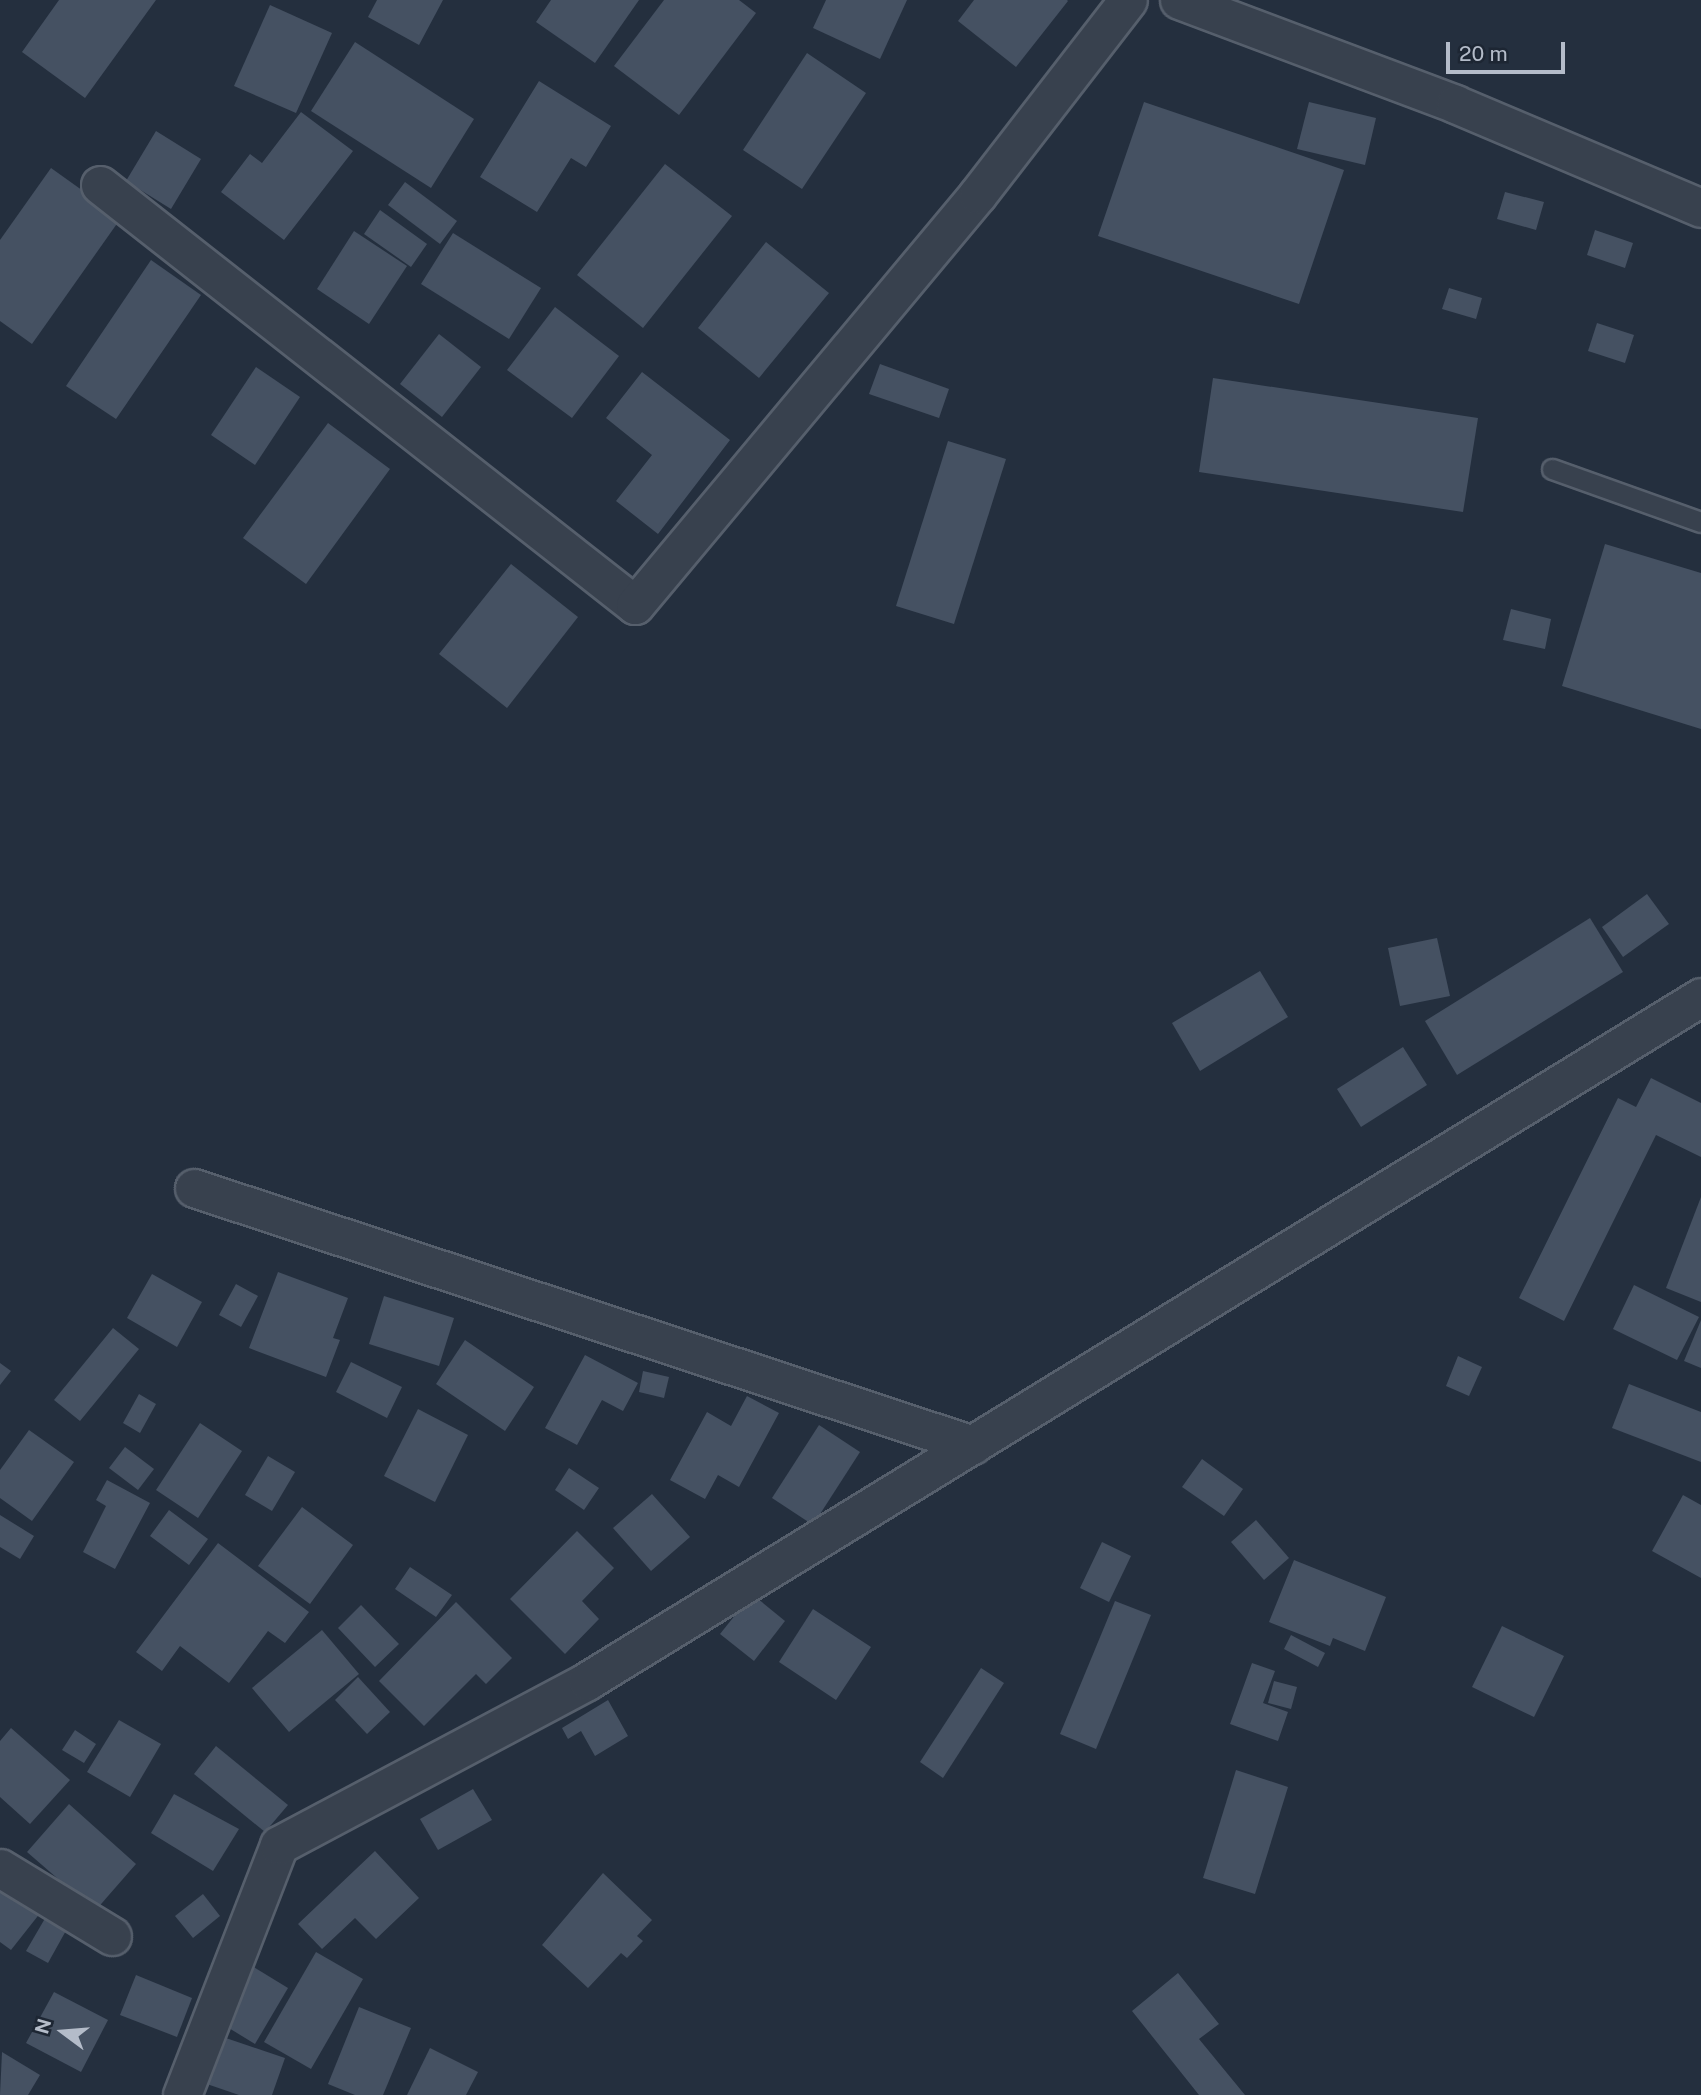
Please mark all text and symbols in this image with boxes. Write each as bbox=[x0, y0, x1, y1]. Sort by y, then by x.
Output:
scale bar bbox=[1449, 28, 1568, 72]
text: 20 m bbox=[1459, 41, 1508, 66]
north arrow bbox=[28, 1997, 98, 2067]
text: N bbox=[30, 2016, 55, 2036]

